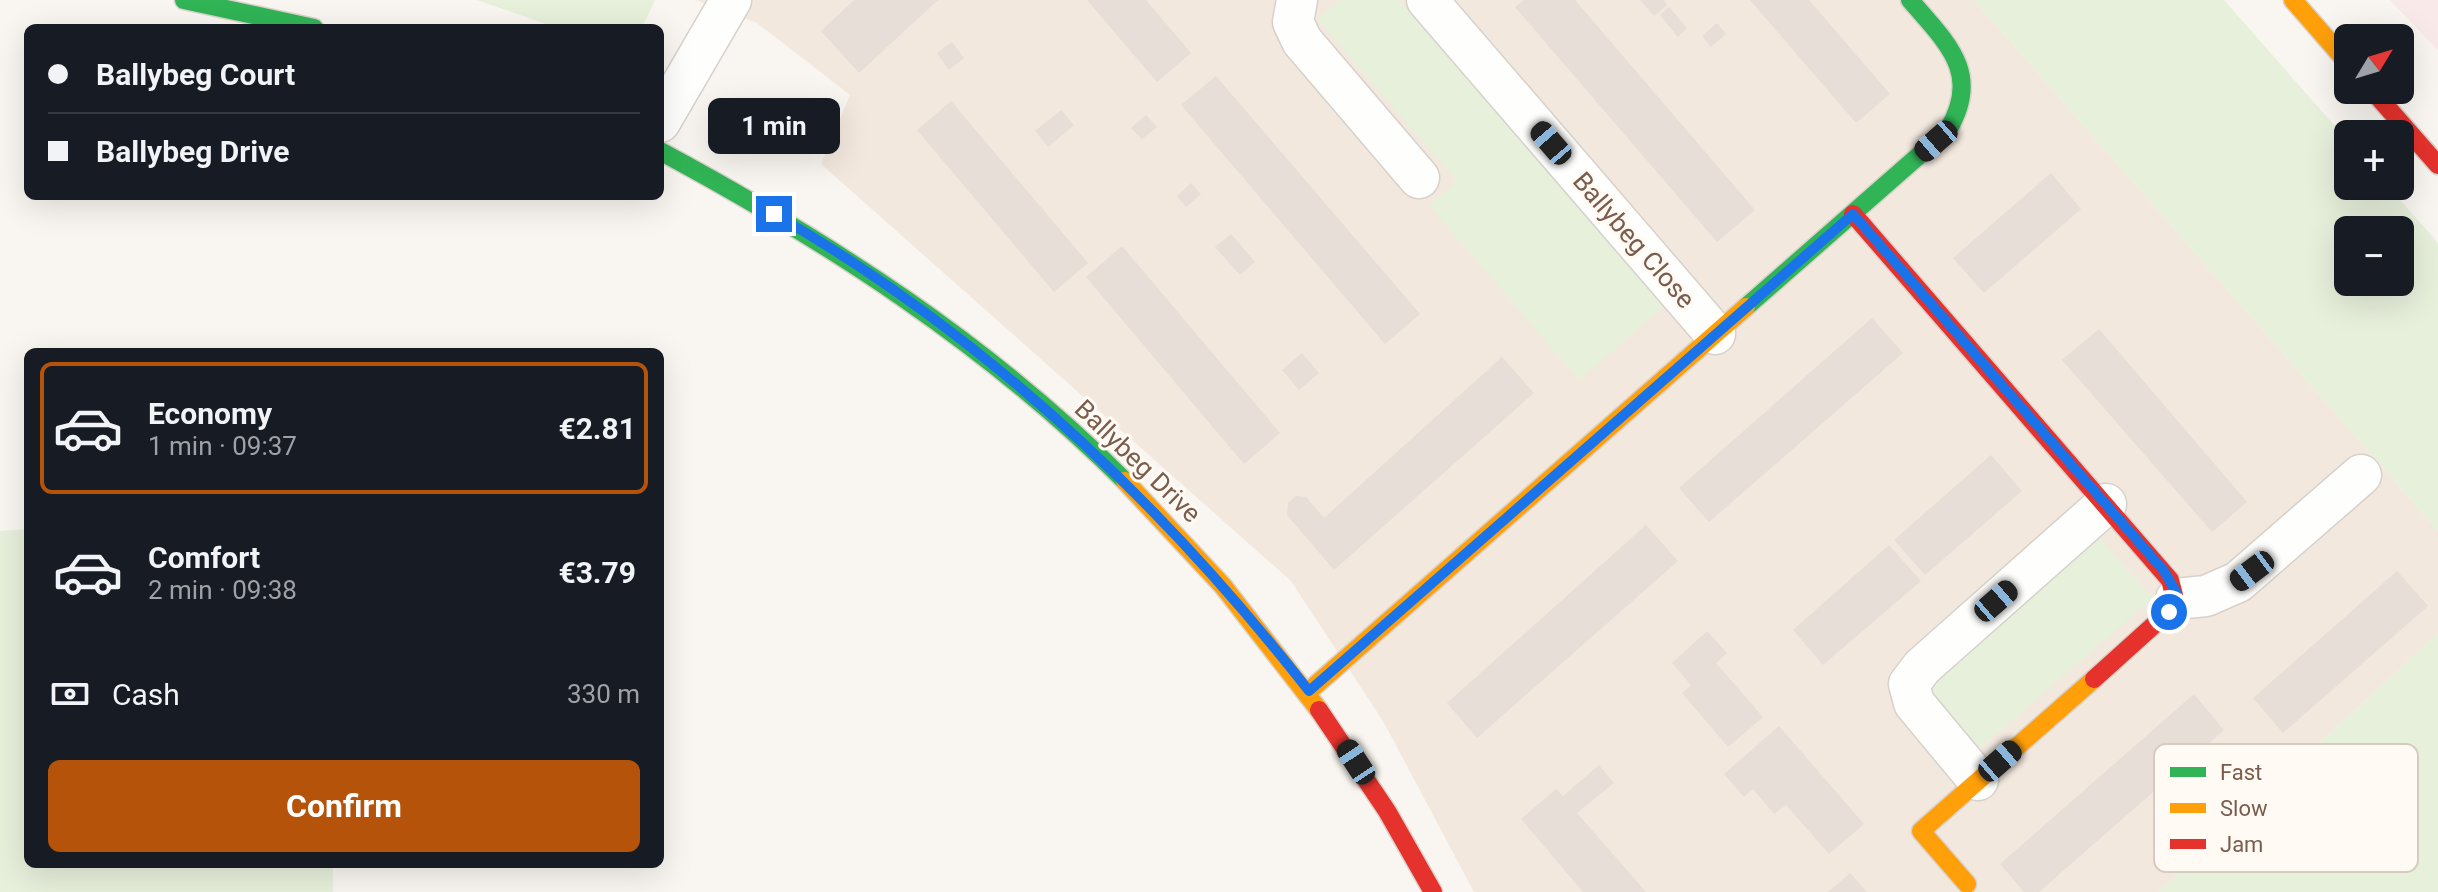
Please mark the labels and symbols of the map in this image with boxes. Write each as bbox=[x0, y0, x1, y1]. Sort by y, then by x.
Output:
north arrow bbox=[2334, 24, 2414, 104]
callout: 1 min bbox=[708, 98, 840, 154]
car bbox=[1910, 116, 1962, 166]
car bbox=[1526, 117, 1576, 169]
street label: Ballybeg Close bbox=[1567, 166, 1701, 314]
route end bbox=[756, 196, 792, 232]
street label: Ballybeg Drive bbox=[1069, 394, 1207, 528]
car bbox=[2226, 547, 2278, 595]
car bbox=[1970, 576, 2022, 626]
route start bbox=[2151, 594, 2187, 630]
car bbox=[1333, 735, 1379, 789]
car bbox=[1974, 736, 2026, 786]
legend bbox=[2154, 744, 2418, 872]
text: Fast bbox=[2220, 760, 2262, 785]
text: Slow bbox=[2220, 796, 2268, 821]
text: Jam bbox=[2220, 832, 2263, 857]

